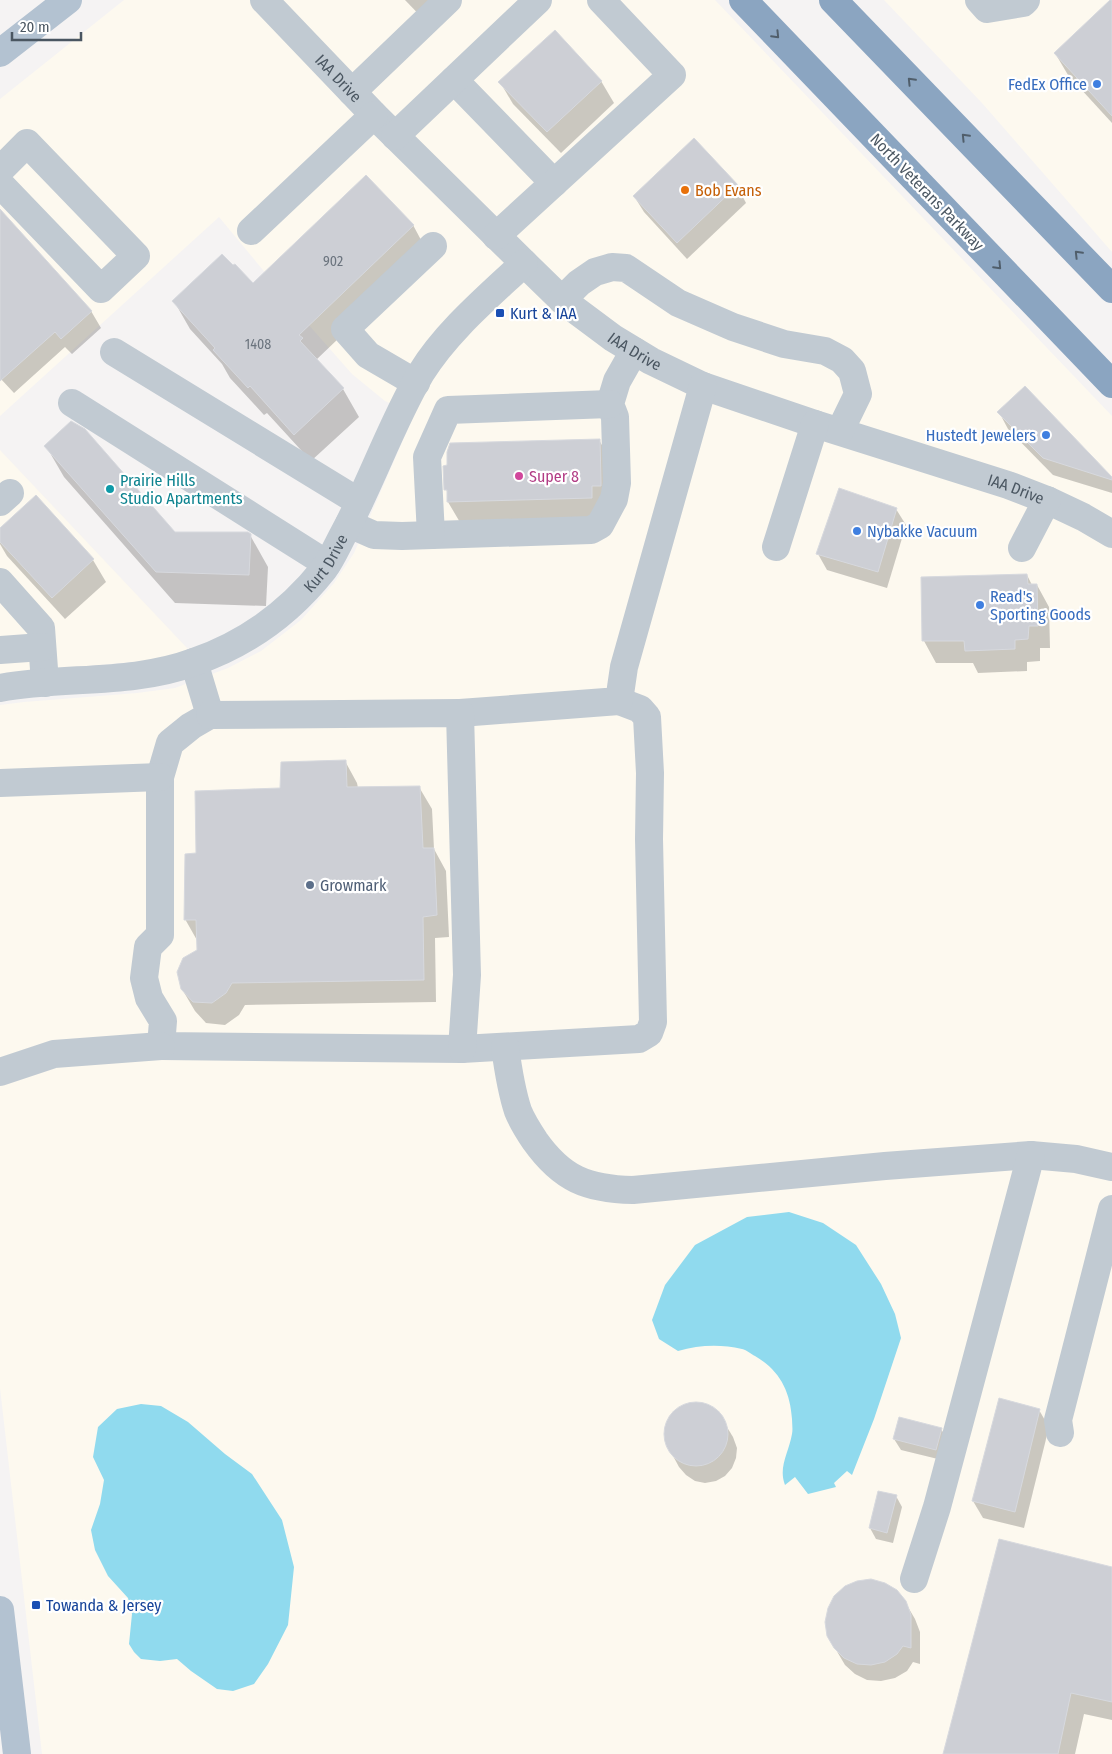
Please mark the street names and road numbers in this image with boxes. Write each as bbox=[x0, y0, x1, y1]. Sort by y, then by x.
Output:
street label: IAA Drive bbox=[311, 50, 366, 106]
street label: North Veterans Parkway bbox=[866, 130, 988, 255]
street label: IAA Drive bbox=[604, 328, 665, 374]
street label: IAA Drive bbox=[985, 470, 1047, 508]
street label: Kurt Drive bbox=[299, 531, 351, 596]

